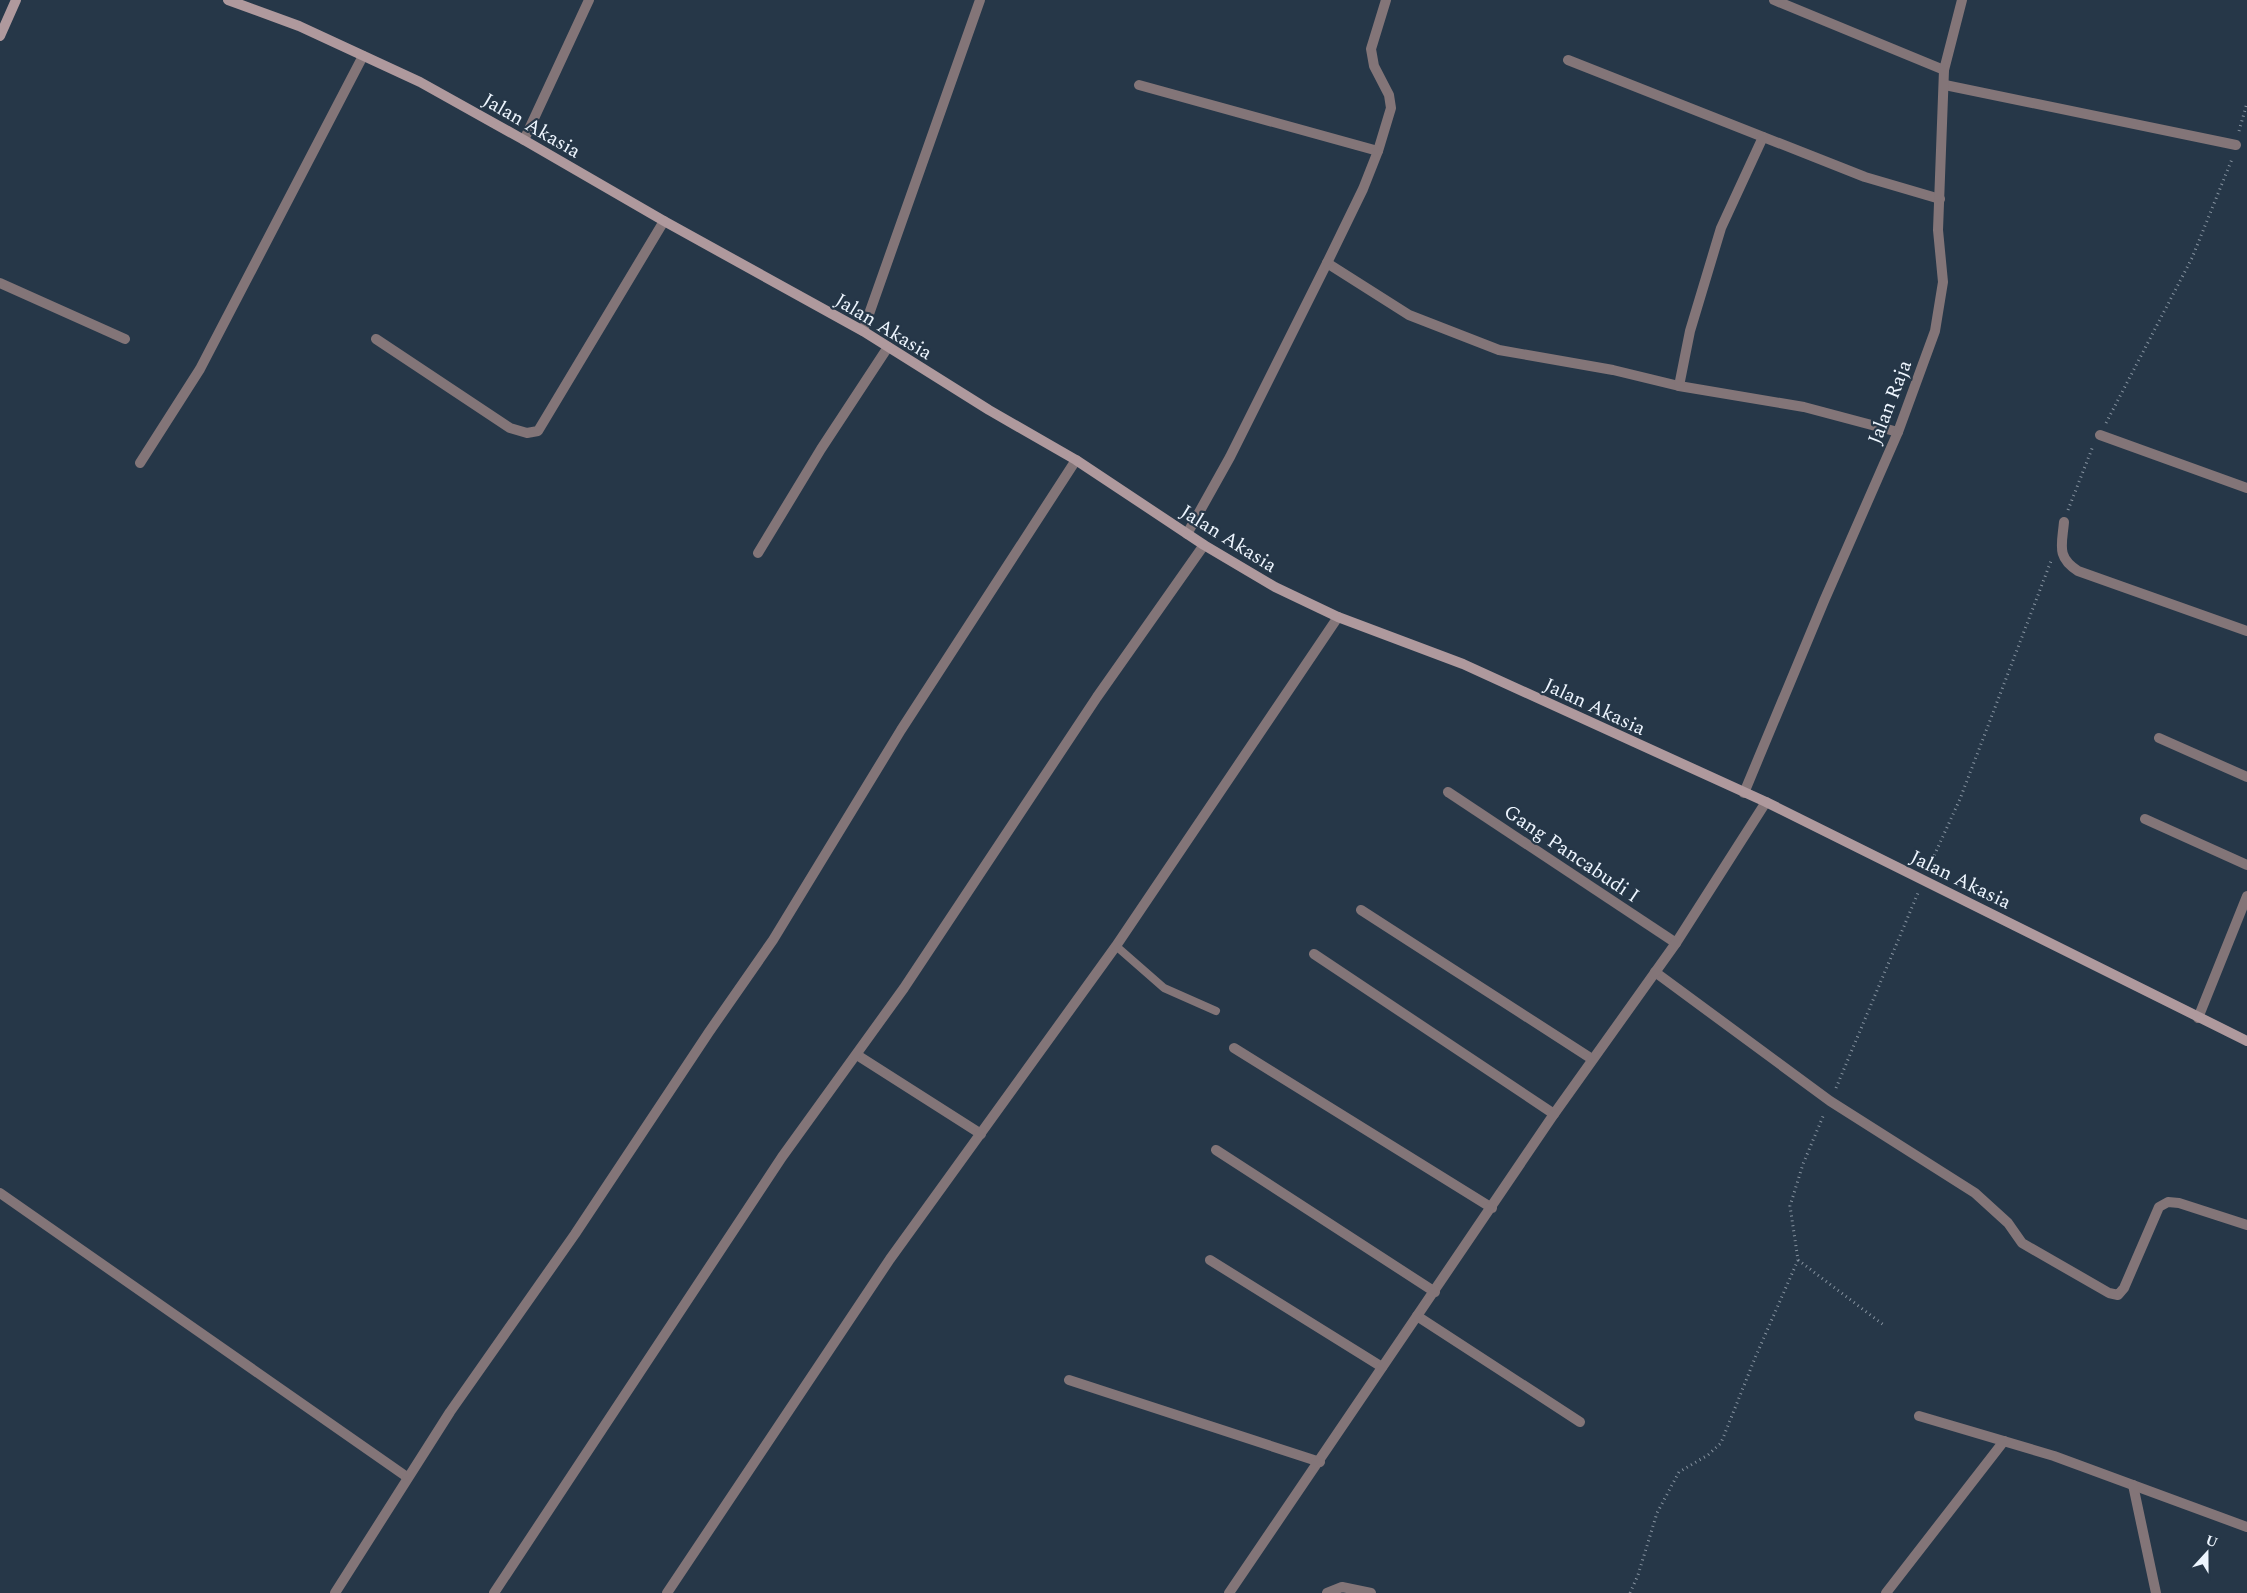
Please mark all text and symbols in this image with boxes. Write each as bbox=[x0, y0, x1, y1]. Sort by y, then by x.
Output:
street label: Jalan Akasia bbox=[477, 86, 587, 166]
street label: Jalan Akasia bbox=[829, 286, 938, 368]
street label: Jalan Raja bbox=[1860, 356, 1920, 449]
street label: Jalan Akasia bbox=[1174, 497, 1283, 581]
street label: Jalan Akasia bbox=[1539, 670, 1651, 744]
street label: Gang Pancabudi I bbox=[1497, 797, 1645, 911]
street label: Jalan Akasia bbox=[1905, 842, 2016, 917]
north arrow bbox=[2182, 1528, 2232, 1578]
text: U bbox=[2202, 1529, 2221, 1553]

